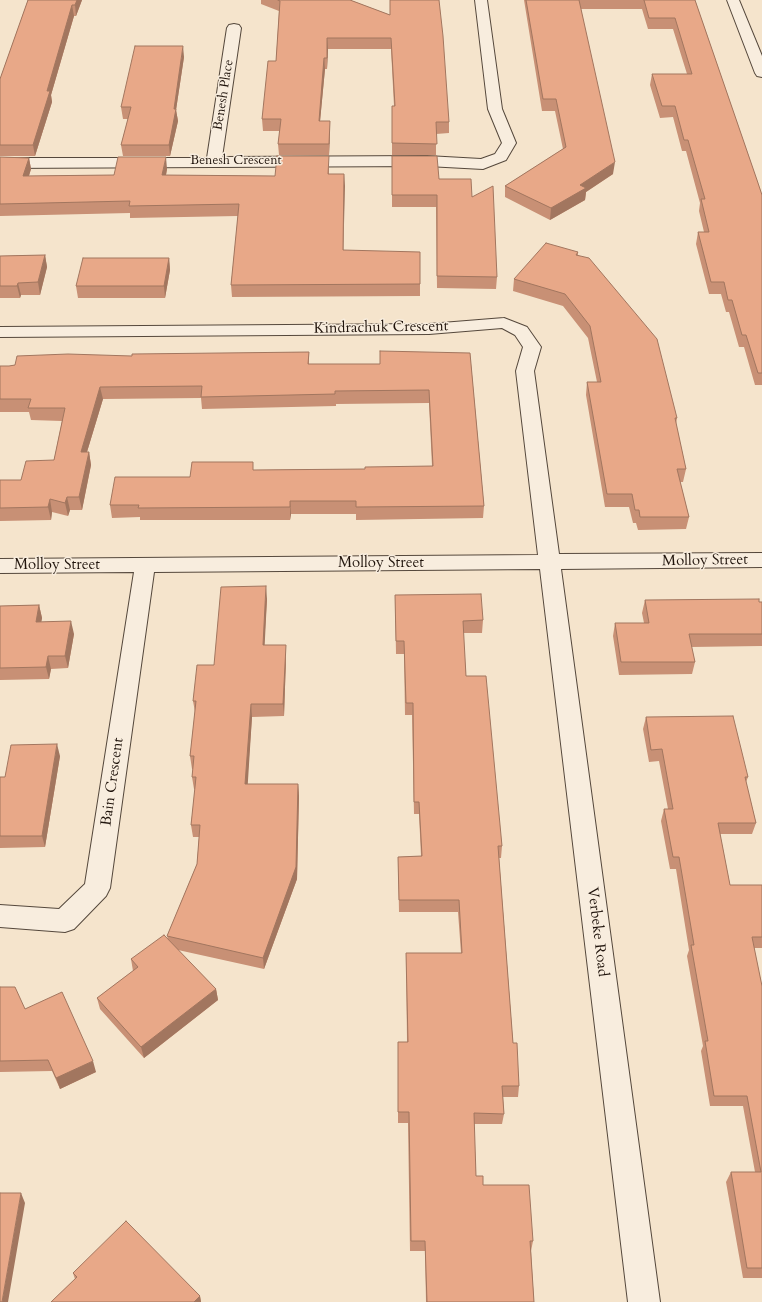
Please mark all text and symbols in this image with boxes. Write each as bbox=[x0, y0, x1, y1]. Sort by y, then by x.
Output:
street label: Benesh Place bbox=[211, 58, 237, 132]
street label: Benesh Crescent bbox=[190, 153, 282, 169]
street label: Kindrachuk Crescent bbox=[313, 318, 449, 338]
street label: Molloy Street bbox=[662, 551, 748, 571]
street label: Molloy Street bbox=[338, 555, 424, 573]
street label: Molloy Street bbox=[14, 557, 100, 575]
street label: Bain Crescent bbox=[98, 737, 128, 827]
street label: Verbeke Road bbox=[583, 886, 611, 978]

